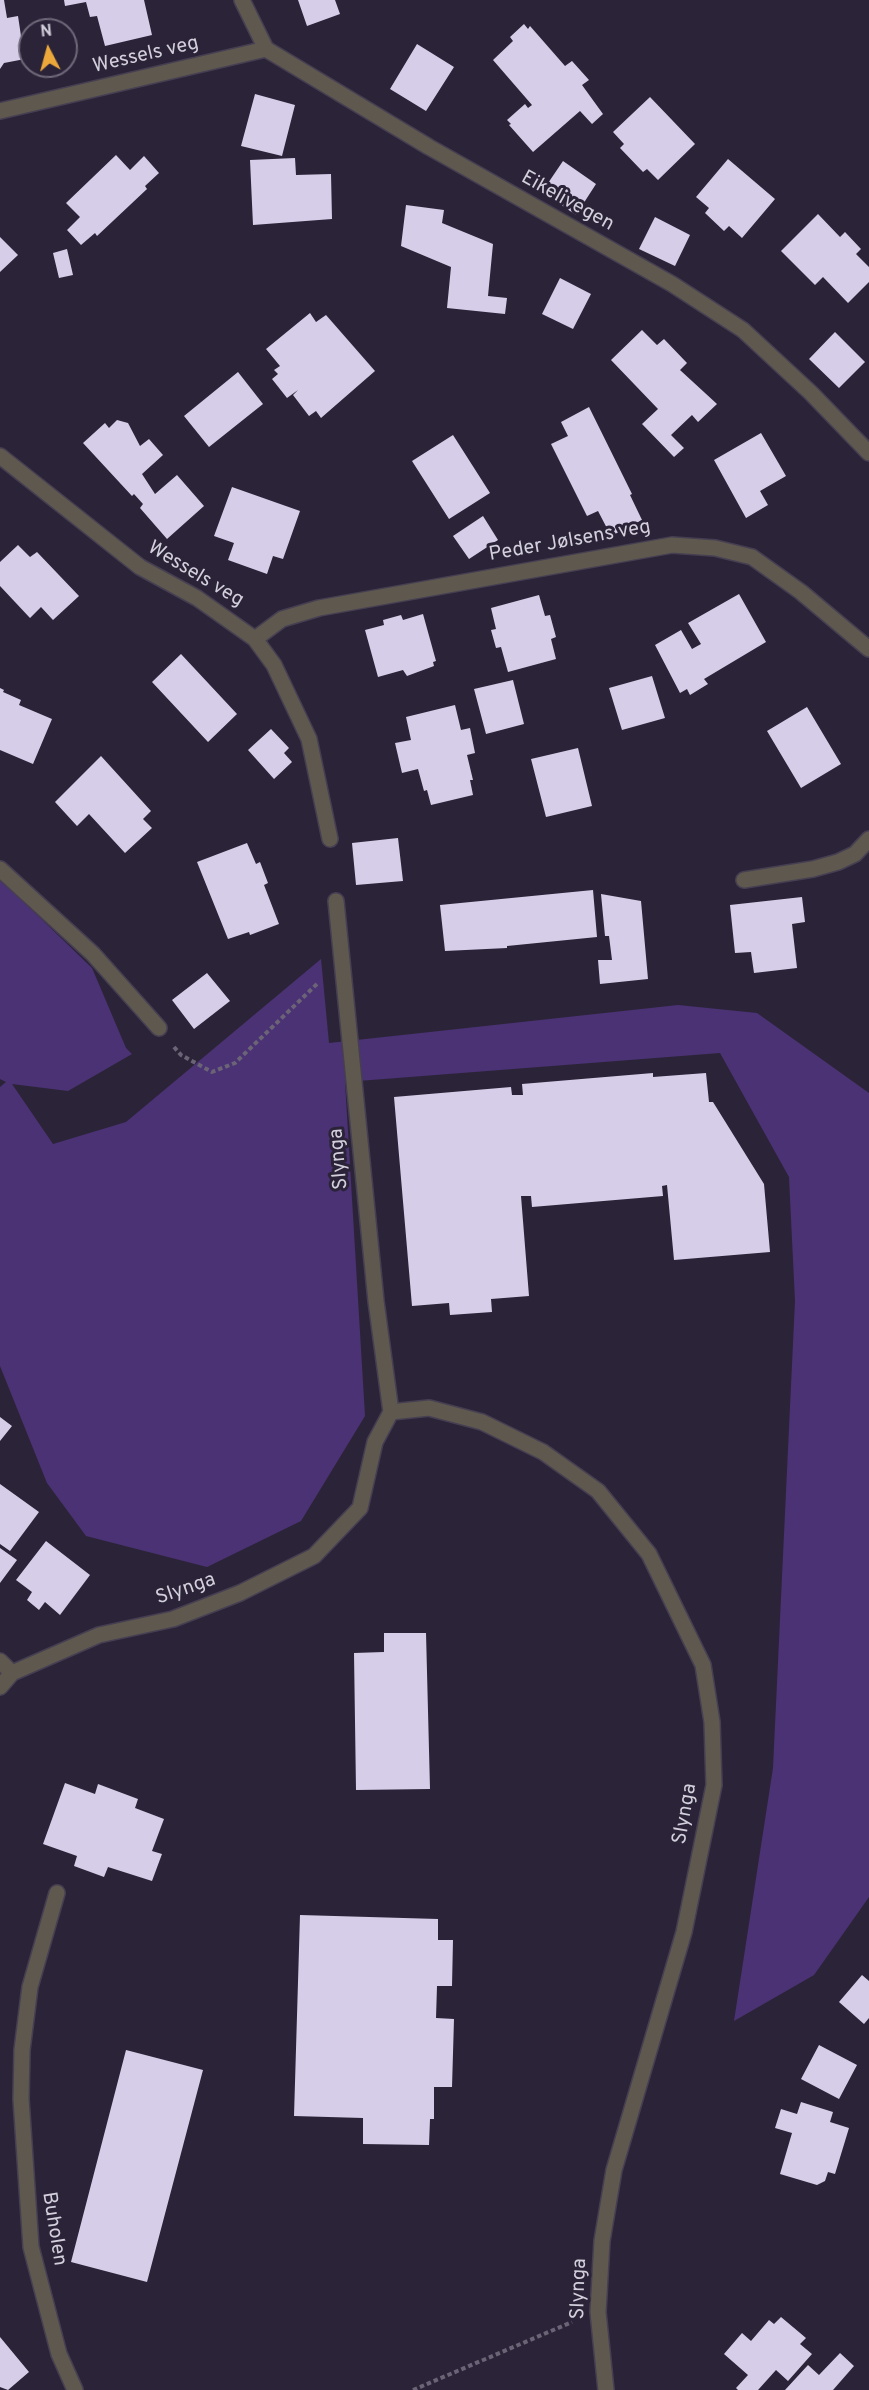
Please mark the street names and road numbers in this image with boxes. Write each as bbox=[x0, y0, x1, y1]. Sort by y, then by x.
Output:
street label: Wessels veg bbox=[91, 32, 201, 80]
street label: Eikelivegen bbox=[516, 167, 618, 237]
street label: Peder Jølsens veg bbox=[487, 516, 653, 568]
street label: Wessels veg bbox=[142, 537, 248, 613]
street label: Slynga bbox=[325, 1127, 355, 1191]
street label: Slynga bbox=[153, 1569, 219, 1611]
street label: Slynga bbox=[669, 1782, 703, 1846]
street label: Buholen bbox=[35, 2190, 71, 2268]
street label: Slynga bbox=[567, 2258, 593, 2320]

